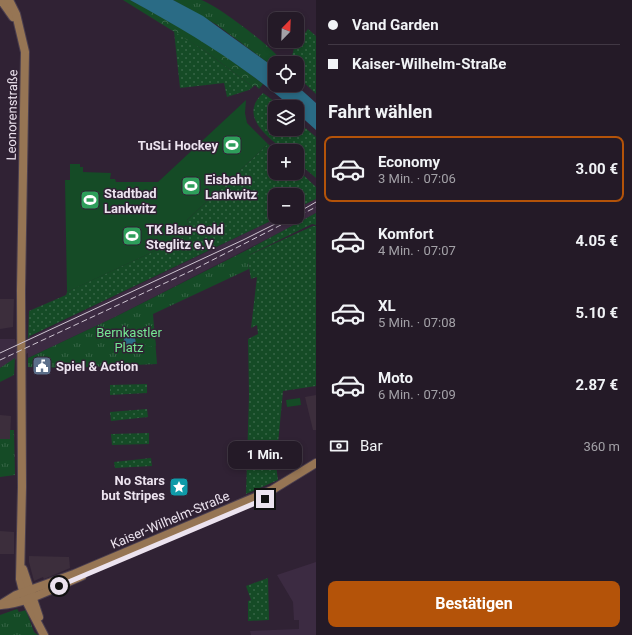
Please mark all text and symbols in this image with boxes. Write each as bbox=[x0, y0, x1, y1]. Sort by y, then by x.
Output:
north arrow bbox=[268, 12, 304, 48]
map controls bbox=[268, 12, 304, 224]
text: Vand Garden bbox=[352, 16, 439, 34]
text: Kaiser-Wilhelm-Straße bbox=[352, 55, 506, 73]
button: locate bbox=[268, 56, 304, 92]
street label: Leonorenstraße bbox=[4, 69, 20, 161]
button: layers bbox=[268, 100, 304, 136]
text: Fahrt wählen bbox=[328, 101, 432, 122]
sports icon: TuSLi Hockey bbox=[221, 134, 243, 156]
place label: TuSLi Hockey bbox=[138, 138, 218, 153]
button: + bbox=[268, 144, 304, 180]
icon: car bbox=[330, 151, 366, 187]
text: Economy bbox=[378, 153, 440, 171]
text: 3.00 € bbox=[575, 160, 618, 178]
text: 3 Min. · 07:06 bbox=[378, 171, 456, 186]
place label: Eisbahn Lankwitz bbox=[205, 172, 258, 202]
sports icon: Eisbahn Lankwitz bbox=[180, 175, 202, 197]
place label: Stadtbad Lankwitz bbox=[104, 186, 157, 216]
button: − bbox=[268, 188, 304, 224]
sports icon: Stadtbad Lankwitz bbox=[79, 189, 101, 211]
place label: TK Blau-Gold Steglitz e.V. bbox=[146, 222, 224, 252]
icon: car bbox=[330, 223, 366, 259]
sports icon: TK Blau-Gold Steglitz e.V. bbox=[121, 225, 143, 247]
text: Komfort bbox=[378, 225, 434, 243]
text: 4.05 € bbox=[575, 232, 618, 250]
text: 4 Min. · 07:07 bbox=[378, 243, 456, 258]
icon: car bbox=[330, 295, 366, 331]
text: XL bbox=[378, 297, 396, 315]
text: 5.10 € bbox=[575, 304, 618, 322]
text: 5 Min. · 07:08 bbox=[378, 315, 456, 330]
park label: Bernkastler Platz bbox=[96, 325, 162, 355]
public building icon: Spiel & Action bbox=[31, 355, 53, 377]
place label: Spiel & Action bbox=[56, 359, 138, 374]
icon: car bbox=[330, 367, 366, 403]
text: Moto bbox=[378, 369, 413, 387]
text: 2.87 € bbox=[575, 376, 618, 394]
text: 6 Min. · 07:09 bbox=[378, 387, 456, 402]
icon: cash bbox=[328, 435, 350, 457]
text: Bar bbox=[360, 437, 383, 455]
text: 360 m bbox=[583, 439, 620, 454]
callout: 1 Min. bbox=[228, 441, 302, 469]
text: 1 Min. bbox=[247, 447, 283, 462]
place label: No Stars but Stripes bbox=[101, 473, 165, 503]
place icon: No Stars but Stripes bbox=[168, 476, 190, 498]
street label: Kaiser-Wilhelm-Straße bbox=[108, 488, 232, 552]
route end bbox=[256, 490, 274, 508]
route start bbox=[50, 577, 68, 595]
button: Bestätigen bbox=[328, 581, 620, 627]

